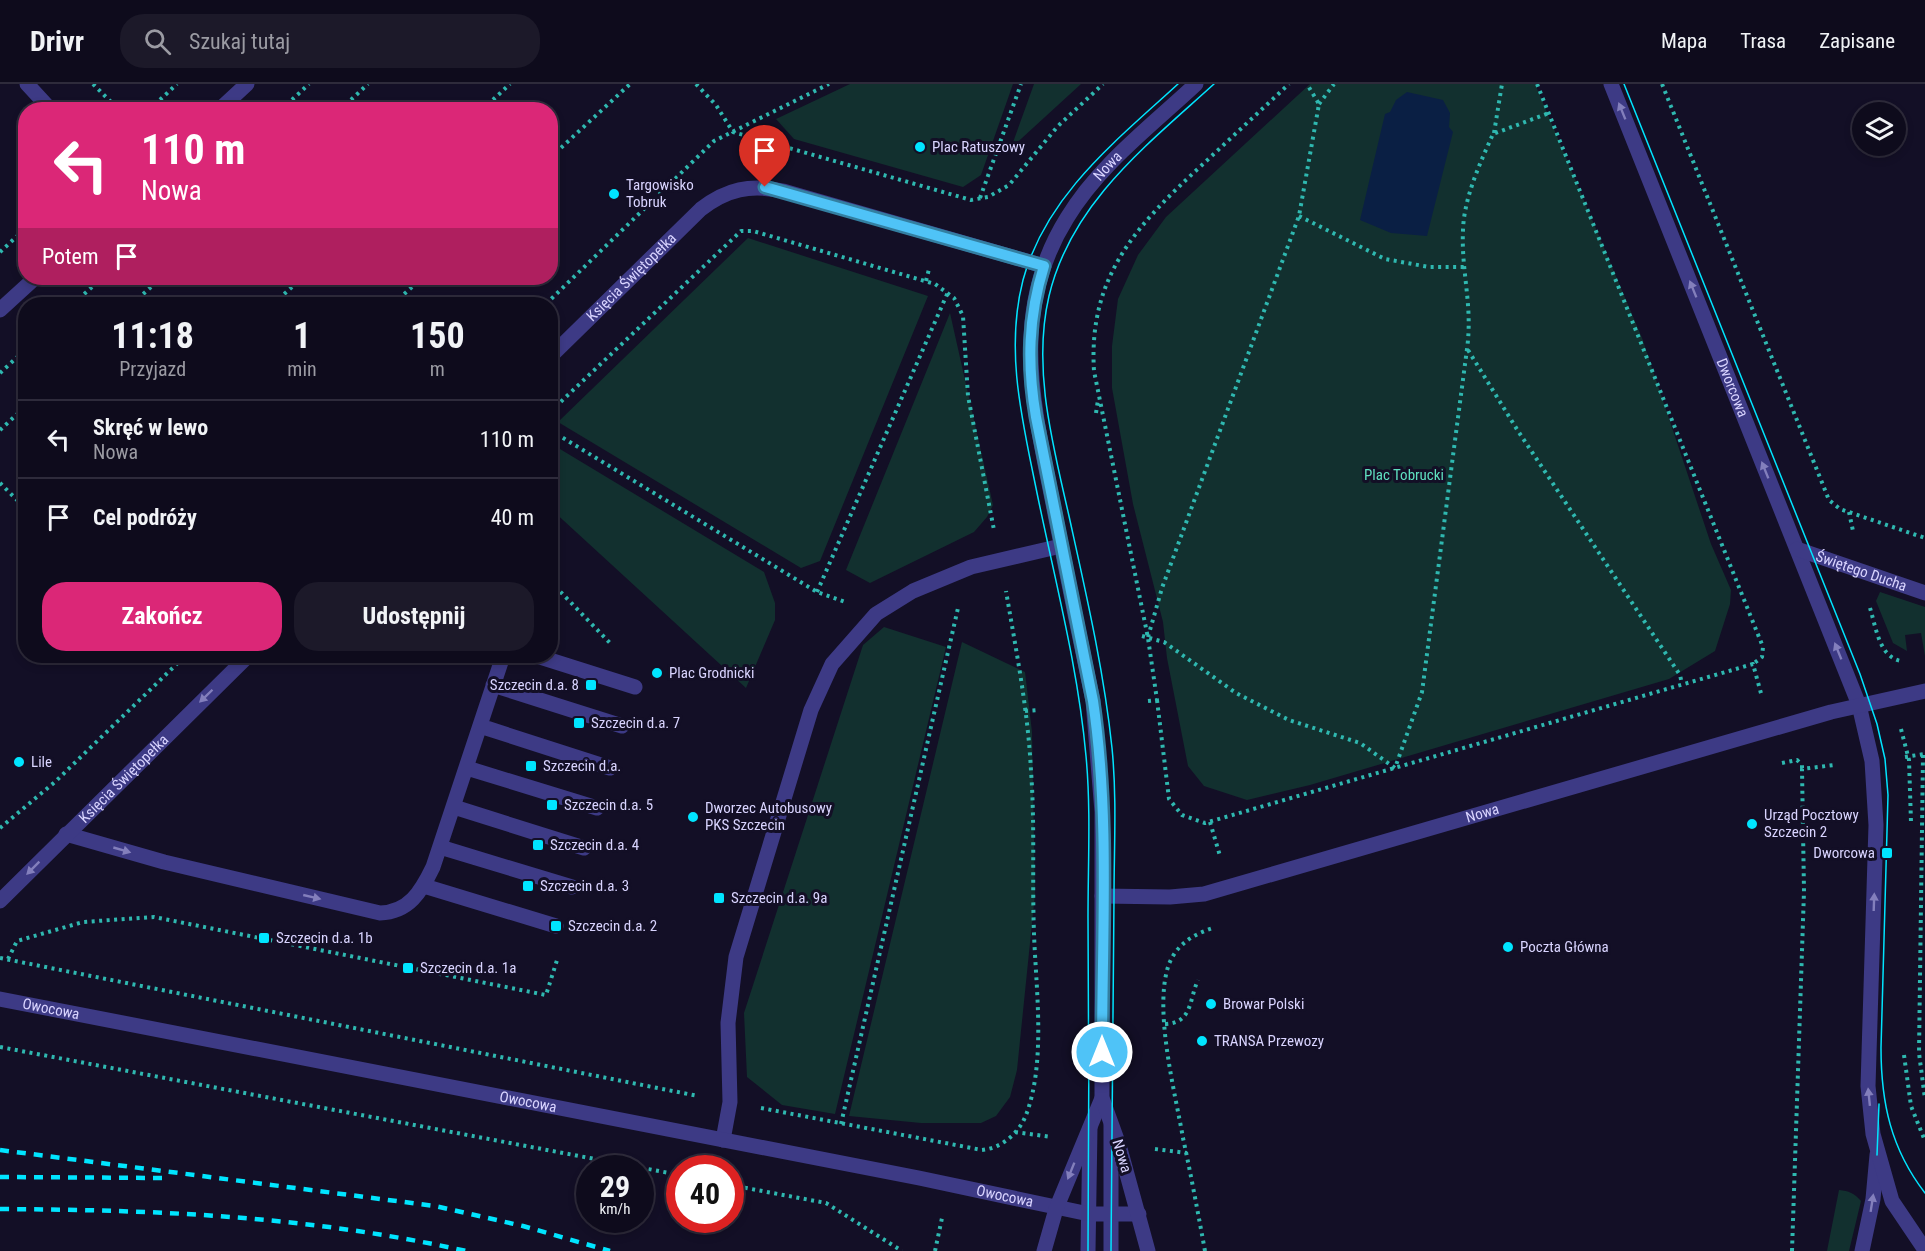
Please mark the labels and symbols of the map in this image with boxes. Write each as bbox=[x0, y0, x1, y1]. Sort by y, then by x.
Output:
one-way arrow bbox=[1617, 102, 1626, 120]
pin bbox=[739, 125, 790, 187]
place label: Plac Ratuszowy bbox=[932, 138, 1025, 156]
marker: Plac Ratuszowy bbox=[913, 140, 927, 154]
street label: Nowa bbox=[1089, 148, 1126, 184]
place label: Targowisko Tobruk bbox=[626, 176, 694, 211]
marker: Targowisko Tobruk bbox=[607, 187, 621, 201]
street label: Księcia Świętopełka bbox=[583, 229, 680, 325]
one-way arrow bbox=[1688, 280, 1697, 298]
street label: Dworcowa bbox=[1712, 356, 1752, 420]
one-way arrow bbox=[1760, 461, 1769, 479]
park label: Plac Tobrucki bbox=[1364, 466, 1444, 484]
street label: Świętego Ducha bbox=[1813, 547, 1909, 595]
one-way arrow bbox=[1833, 641, 1843, 659]
place label: Plac Grodnicki bbox=[669, 664, 754, 682]
marker: Plac Grodnicki bbox=[650, 666, 664, 680]
place label: Szczecin d.a. 8 bbox=[490, 676, 579, 694]
marker: Szczecin d.a. 8 bbox=[584, 678, 598, 692]
one-way arrow bbox=[200, 689, 214, 703]
place label: Szczecin d.a. 7 bbox=[591, 714, 680, 732]
marker: Szczecin d.a. 7 bbox=[572, 716, 586, 730]
street label: Księcia Świętopełka bbox=[75, 731, 172, 827]
place label: Lile bbox=[31, 753, 52, 771]
marker: Lile bbox=[12, 755, 26, 769]
place label: Szczecin d.a. bbox=[543, 757, 621, 775]
marker: Szczecin d.a. bbox=[524, 759, 538, 773]
place label: Szczecin d.a. 5 bbox=[564, 796, 653, 814]
marker: Szczecin d.a. 5 bbox=[545, 798, 559, 812]
place label: Dworzec Autobusowy PKS Szczecin bbox=[705, 799, 832, 834]
street label: Nowa bbox=[1464, 800, 1501, 827]
place label: Urząd Pocztowy Szczecin 2 bbox=[1764, 806, 1859, 841]
marker: Dworzec Autobusowy PKS Szczecin bbox=[686, 810, 700, 824]
marker: Urząd Pocztowy Szczecin 2 bbox=[1745, 817, 1759, 831]
place label: Szczecin d.a. 4 bbox=[550, 836, 639, 854]
marker: Szczecin d.a. 4 bbox=[531, 838, 545, 852]
place label: Dworcowa bbox=[1813, 844, 1875, 862]
one-way arrow bbox=[113, 846, 131, 855]
marker: Dworcowa bbox=[1880, 846, 1894, 860]
one-way arrow bbox=[26, 860, 40, 875]
place label: Szczecin d.a. 3 bbox=[540, 877, 629, 895]
marker: Szczecin d.a. 3 bbox=[521, 879, 535, 893]
place label: Szczecin d.a. 9a bbox=[731, 889, 827, 907]
marker: Szczecin d.a. 9a bbox=[712, 891, 726, 905]
one-way arrow bbox=[302, 892, 321, 902]
one-way arrow bbox=[1869, 893, 1878, 912]
place label: Szczecin d.a. 2 bbox=[568, 917, 657, 935]
marker: Szczecin d.a. 2 bbox=[549, 919, 563, 933]
place label: Szczecin d.a. 1b bbox=[276, 929, 373, 947]
marker: Szczecin d.a. 1b bbox=[257, 931, 271, 945]
place label: Poczta Główna bbox=[1520, 938, 1609, 956]
marker: Poczta Główna bbox=[1501, 940, 1515, 954]
place label: Szczecin d.a. 1a bbox=[420, 959, 516, 977]
marker: Szczecin d.a. 1a bbox=[401, 961, 415, 975]
street label: Owocowa bbox=[21, 995, 81, 1023]
place label: Browar Polski bbox=[1223, 995, 1304, 1013]
marker: Browar Polski bbox=[1204, 997, 1218, 1011]
position arrow bbox=[1070, 1020, 1134, 1084]
place label: TRANSA Przewozy bbox=[1214, 1032, 1324, 1050]
marker: TRANSA Przewozy bbox=[1195, 1034, 1209, 1048]
one-way arrow bbox=[1864, 1087, 1874, 1106]
street label: Owocowa bbox=[498, 1088, 558, 1116]
street label: Nowa bbox=[1108, 1137, 1136, 1175]
speed limit sign: 40 bbox=[666, 1155, 744, 1233]
one-way arrow bbox=[1066, 1163, 1076, 1181]
street label: Owocowa bbox=[975, 1181, 1035, 1211]
one-way arrow bbox=[1868, 1194, 1877, 1213]

